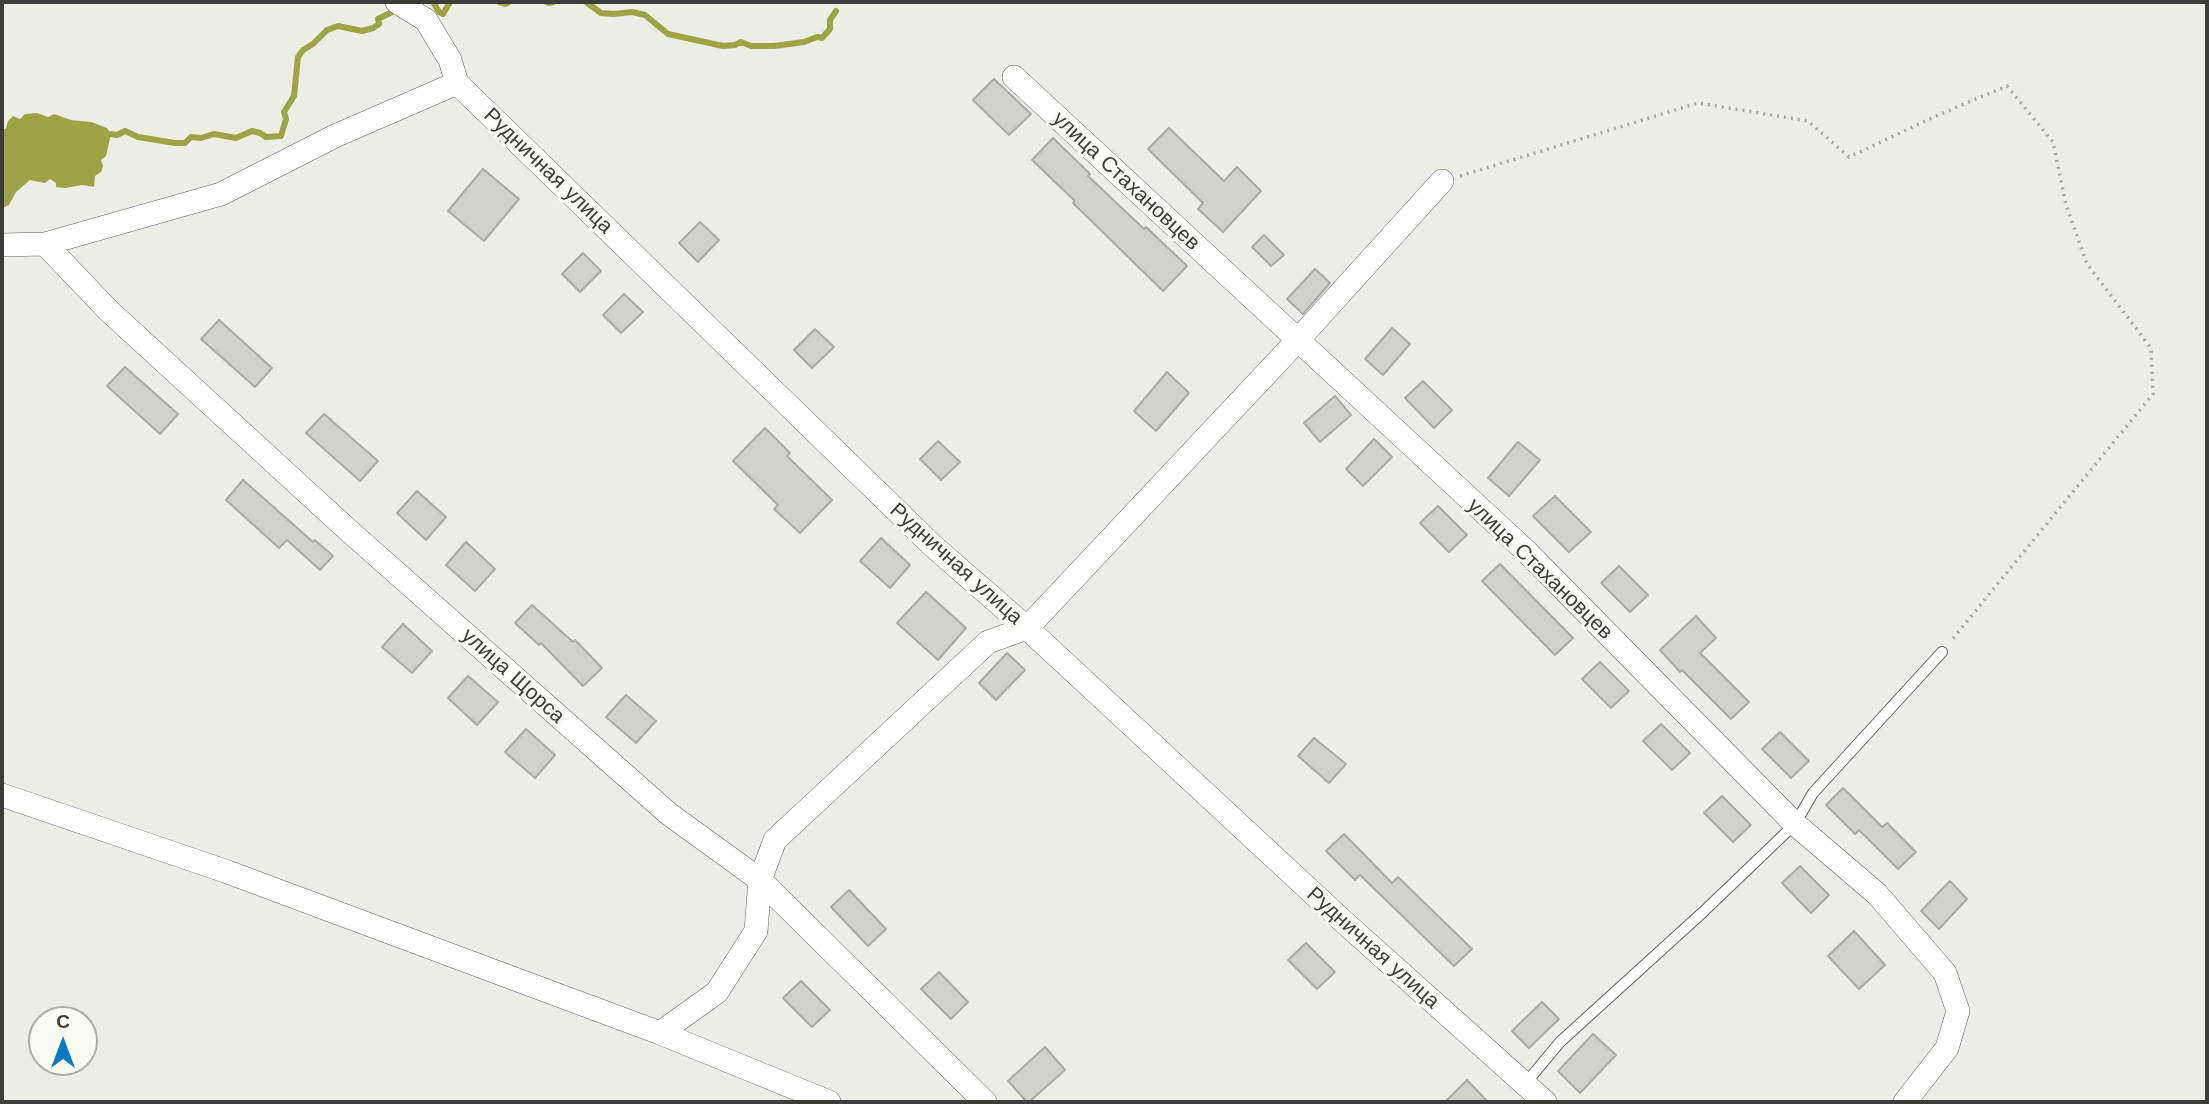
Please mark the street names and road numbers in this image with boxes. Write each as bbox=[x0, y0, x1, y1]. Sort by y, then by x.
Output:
street label: Рудничная улица bbox=[478, 103, 618, 239]
street label: улица Стахановцев bbox=[1047, 106, 1205, 256]
street label: улица Стахановцев bbox=[1462, 493, 1618, 645]
street label: Рудничная улица bbox=[884, 498, 1028, 630]
street label: улица Щорса bbox=[456, 623, 570, 729]
street label: Рудничная улица bbox=[1301, 882, 1445, 1014]

